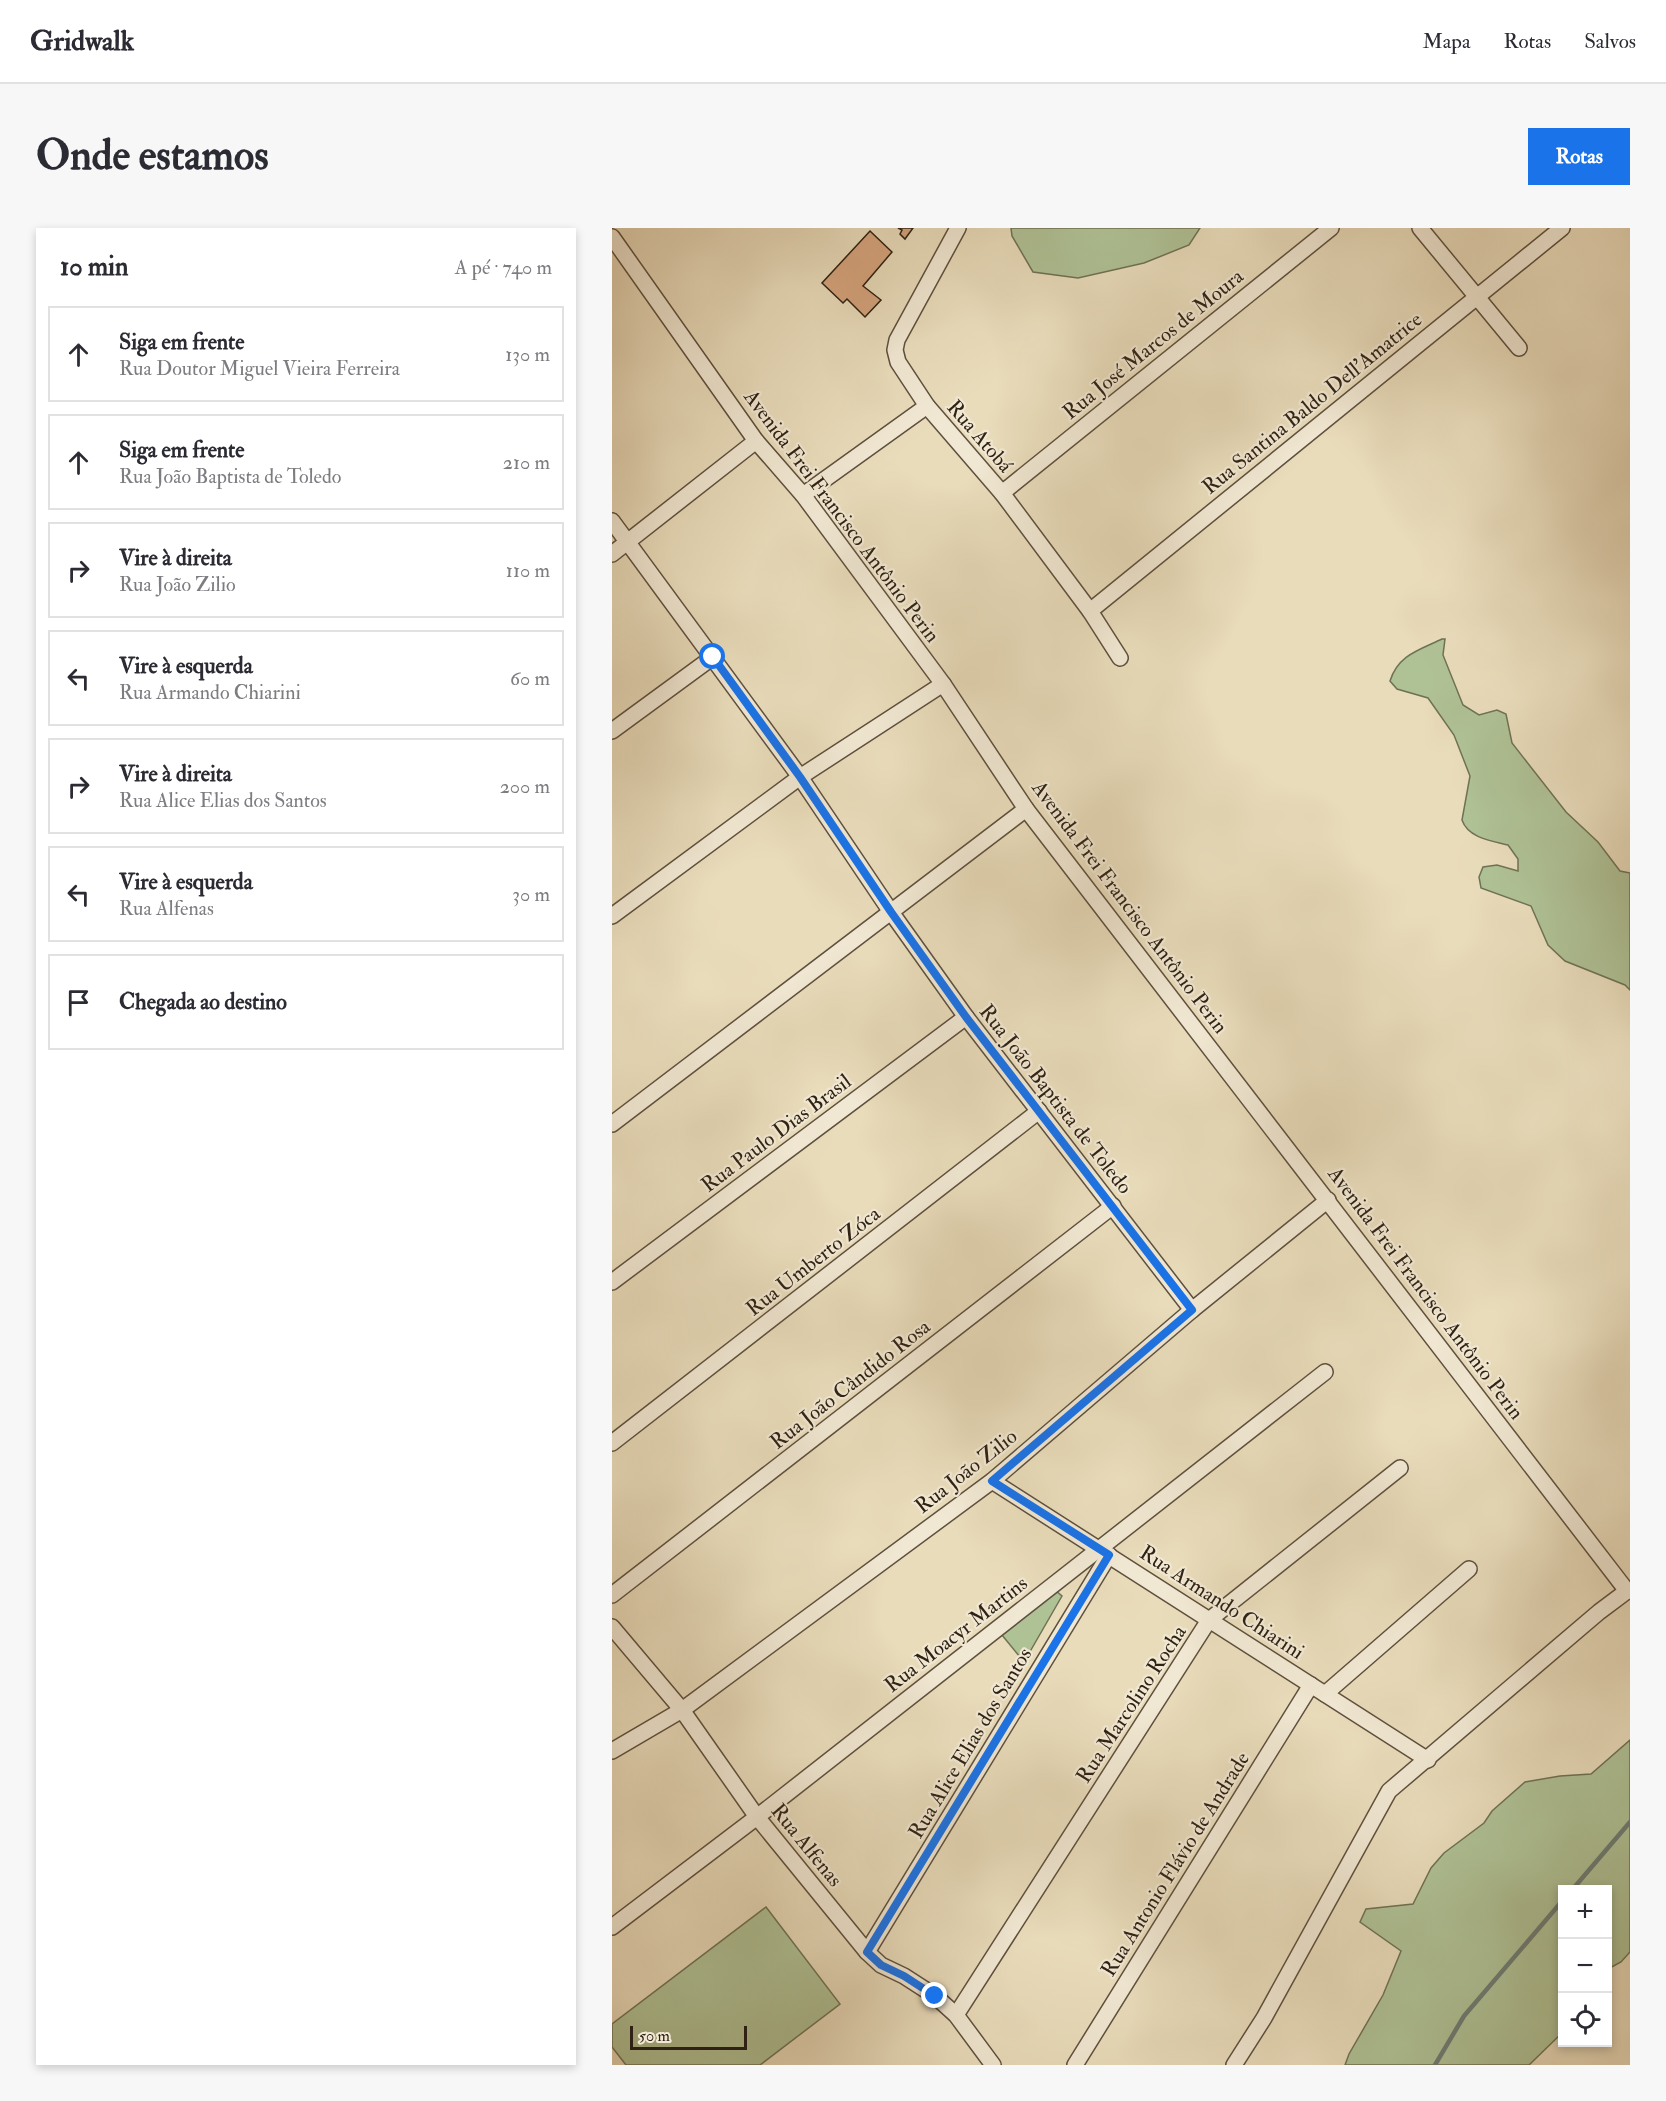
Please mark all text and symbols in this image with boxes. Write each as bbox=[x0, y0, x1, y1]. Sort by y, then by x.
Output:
text: Gridwalk bbox=[30, 24, 134, 59]
text: Mapa bbox=[1423, 28, 1471, 55]
text: Rotas bbox=[1504, 28, 1551, 55]
text: Salvos bbox=[1584, 28, 1636, 55]
button: Rotas bbox=[1528, 128, 1630, 185]
text: Onde estamos bbox=[36, 130, 269, 182]
text: 10 min bbox=[60, 251, 128, 283]
text: A pé · 740 m bbox=[455, 255, 552, 280]
street label: Rua José Marcos de Moura bbox=[1057, 263, 1249, 426]
street label: Rua Santina Baldo Dell'Amatrice bbox=[1197, 306, 1428, 501]
text: Siga em frente bbox=[119, 328, 244, 356]
icon: ahead bbox=[62, 338, 95, 371]
text: 130 m bbox=[505, 342, 550, 367]
text: Rua Doutor Miguel Vieira Ferreira bbox=[119, 356, 400, 381]
street label: Avenida Frei Francisco Antônio Perin bbox=[737, 384, 946, 648]
street label: Rua Atobá bbox=[941, 394, 1019, 479]
text: Siga em frente bbox=[119, 436, 244, 464]
icon: ahead bbox=[62, 446, 95, 479]
text: 210 m bbox=[503, 450, 550, 475]
text: Rua João Baptista de Toledo bbox=[119, 464, 341, 489]
text: Vire à direita bbox=[119, 544, 232, 572]
icon: right bbox=[62, 554, 95, 587]
text: 110 m bbox=[506, 558, 550, 583]
text: Rua João Zilio bbox=[119, 572, 236, 597]
route start bbox=[699, 643, 725, 669]
text: Vire à esquerda bbox=[119, 652, 253, 680]
icon: left bbox=[62, 662, 95, 695]
text: 60 m bbox=[510, 666, 550, 691]
text: Rua Armando Chiarini bbox=[119, 680, 301, 705]
text: Vire à direita bbox=[119, 760, 232, 788]
icon: right bbox=[62, 770, 95, 803]
text: 200 m bbox=[500, 774, 550, 799]
street label: Avenida Frei Francisco Antônio Perin bbox=[1025, 775, 1234, 1039]
text: Rua Alice Elias dos Santos bbox=[119, 788, 327, 813]
text: Vire à esquerda bbox=[119, 868, 253, 896]
icon: left bbox=[62, 878, 95, 911]
text: 30 m bbox=[512, 882, 550, 907]
text: Rua Alfenas bbox=[119, 896, 214, 921]
icon: arrive bbox=[62, 986, 95, 1019]
text: Chegada ao destino bbox=[119, 988, 287, 1016]
street label: Rua João Baptista de Toledo bbox=[973, 999, 1138, 1200]
street label: Rua Paulo Dias Brasil bbox=[696, 1068, 857, 1199]
street label: Avenida Frei Francisco Antônio Perin bbox=[1321, 1161, 1530, 1425]
street label: Rua Umberto Zóca bbox=[741, 1200, 886, 1322]
street label: Rua João Cândido Rosa bbox=[765, 1313, 936, 1455]
street label: Rua João Zilio bbox=[910, 1423, 1023, 1520]
street label: Rua Armando Chiarini bbox=[1134, 1539, 1309, 1666]
street label: Rua Moacyr Martins bbox=[879, 1570, 1033, 1699]
street label: Rua Marcolino Rocha bbox=[1070, 1620, 1193, 1788]
street label: Rua Alice Elias dos Santos bbox=[903, 1643, 1038, 1844]
street label: Rua Antonio Flávio de Andrade bbox=[1095, 1747, 1256, 1982]
street label: Rua Alfenas bbox=[765, 1798, 848, 1893]
map controls bbox=[1558, 1885, 1612, 2047]
button: + bbox=[1558, 1885, 1612, 1939]
button: − bbox=[1558, 1939, 1612, 1993]
route end bbox=[921, 1982, 947, 2008]
button: locate bbox=[1558, 1993, 1612, 2047]
scale bar bbox=[630, 2023, 747, 2050]
text: 50 m bbox=[639, 2026, 670, 2046]

